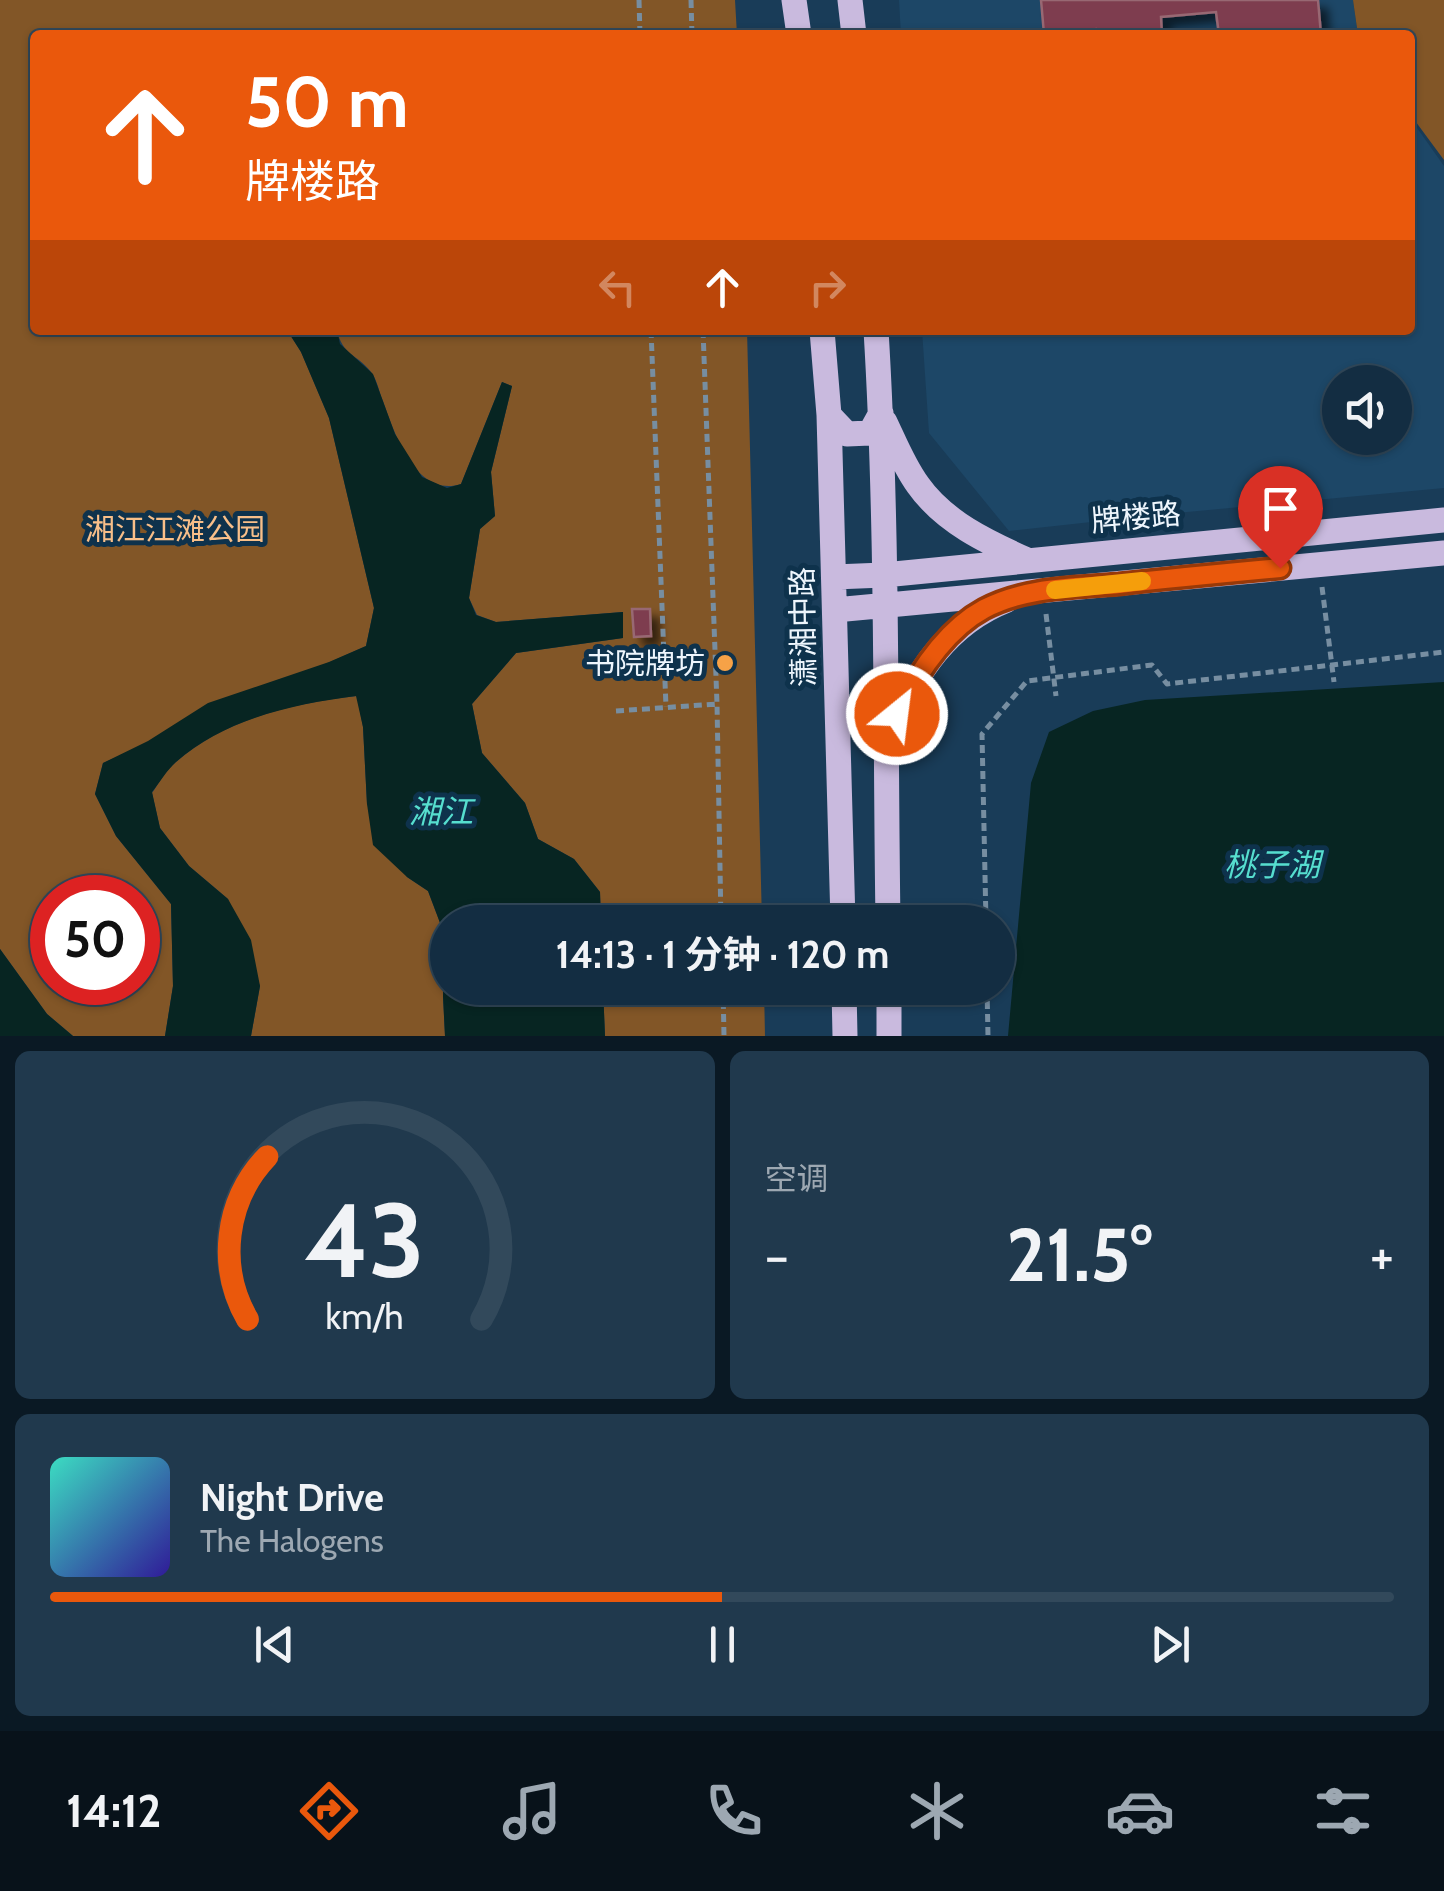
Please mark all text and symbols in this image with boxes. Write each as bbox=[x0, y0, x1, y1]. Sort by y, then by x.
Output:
text: 50 m bbox=[245, 59, 409, 145]
icon: ahead bbox=[80, 70, 210, 200]
text: 牌楼路 bbox=[245, 154, 380, 208]
icon: left bbox=[590, 260, 645, 315]
icon: ahead bbox=[695, 260, 750, 315]
icon: right bbox=[800, 260, 855, 315]
map controls bbox=[1322, 365, 1412, 455]
button: sound bbox=[1322, 365, 1412, 455]
pin bbox=[1238, 466, 1323, 569]
icon: arrive bbox=[1253, 481, 1308, 536]
street label: 牌楼路 bbox=[1090, 495, 1182, 539]
park label: 湘江江滩公园 bbox=[85, 511, 265, 548]
street label: 潇湘中路 bbox=[783, 567, 823, 687]
place label: 书院牌坊 bbox=[585, 645, 705, 682]
marker: 书院牌坊 bbox=[714, 652, 736, 674]
position arrow bbox=[845, 662, 949, 766]
water label: 湘江 bbox=[409, 792, 476, 831]
water label: 桃子湖 bbox=[1224, 845, 1325, 884]
speed limit sign: 50 bbox=[30, 875, 160, 1005]
text: 14:13 · 1 分钟 · 120 m bbox=[556, 931, 889, 978]
text: 空调 bbox=[765, 1159, 829, 1198]
text: 43 bbox=[304, 1177, 425, 1303]
text: 21.5° bbox=[1006, 1209, 1152, 1300]
text: − bbox=[765, 1222, 789, 1289]
text: + bbox=[1370, 1222, 1394, 1289]
text: km/h bbox=[326, 1295, 404, 1338]
text: Night Drive bbox=[200, 1474, 384, 1521]
text: The Halogens bbox=[200, 1521, 384, 1560]
icon: previous bbox=[247, 1617, 302, 1672]
icon: pause bbox=[695, 1617, 750, 1672]
icon: next bbox=[1143, 1617, 1198, 1672]
icon: directions bbox=[294, 1776, 364, 1846]
icon: music bbox=[497, 1776, 567, 1846]
icon: phone bbox=[699, 1776, 769, 1846]
icon: climate bbox=[902, 1776, 972, 1846]
icon: car bbox=[1105, 1776, 1175, 1846]
icon: filters bbox=[1308, 1776, 1378, 1846]
text: 14:12 bbox=[66, 1784, 161, 1838]

